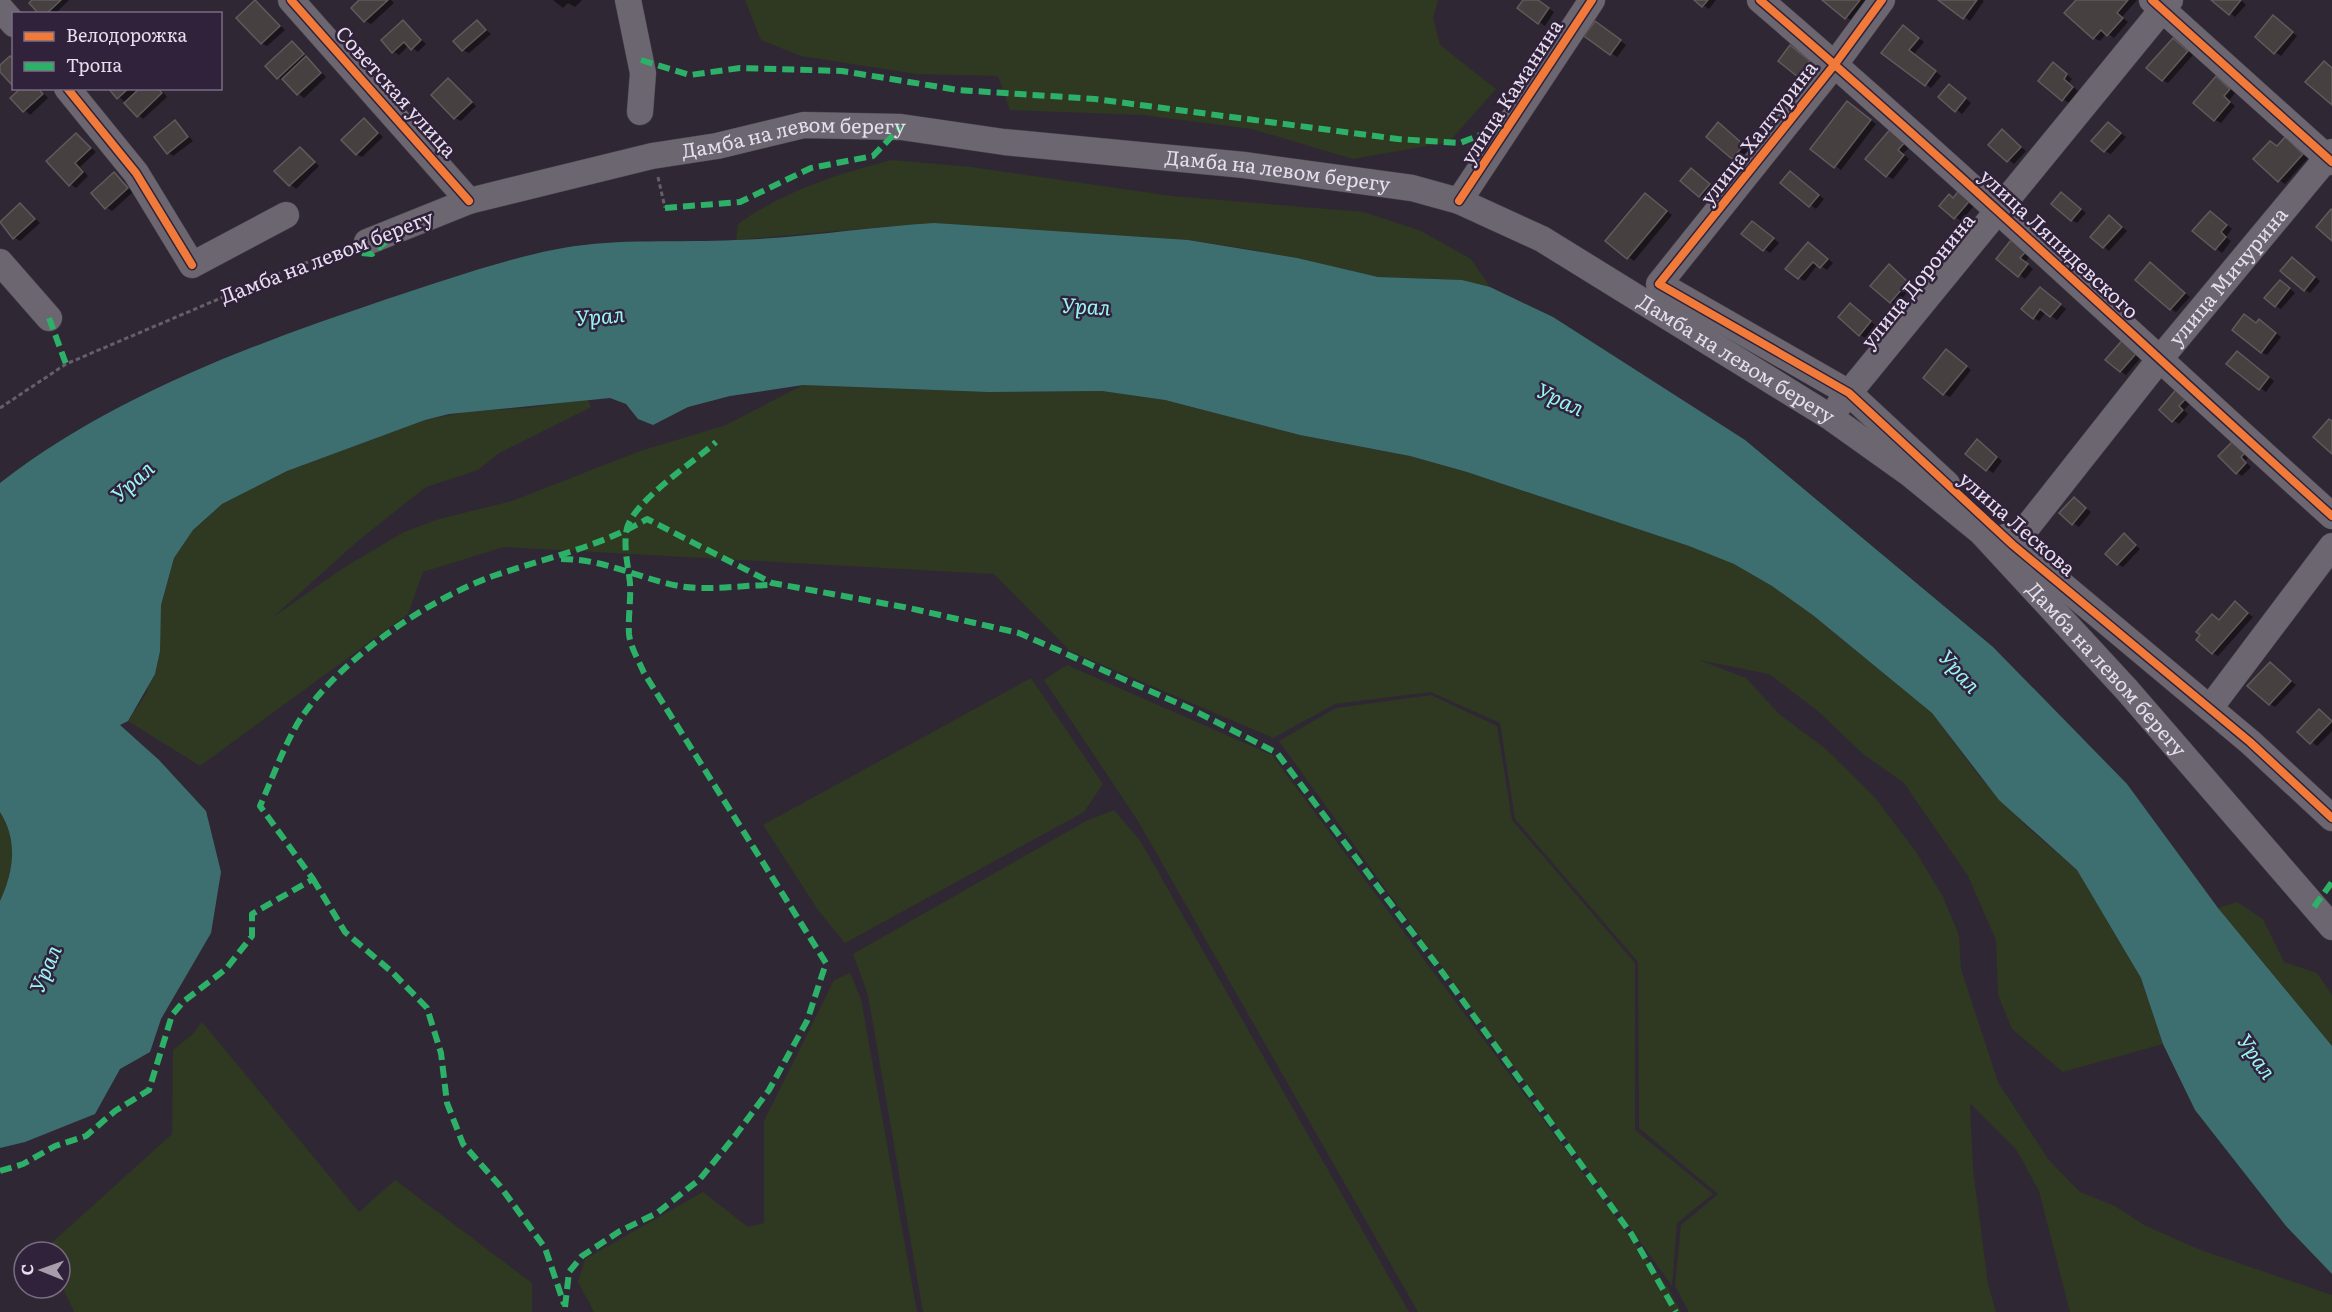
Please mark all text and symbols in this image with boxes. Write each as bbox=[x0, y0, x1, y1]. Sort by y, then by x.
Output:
legend bbox=[12, 12, 222, 90]
street label: улица Каманина bbox=[1452, 12, 1569, 170]
street label: Советская улица bbox=[330, 18, 465, 164]
text: Велодорожка bbox=[66, 21, 188, 48]
text: Тропа bbox=[66, 51, 122, 78]
street label: улица Халтурина bbox=[1692, 53, 1823, 210]
street label: Дамба на левом берегу bbox=[679, 107, 906, 164]
street label: Дамба на левом берегу bbox=[1164, 141, 1393, 198]
street label: улица Ляпидевского bbox=[1974, 161, 2147, 325]
street label: улица Мичурина bbox=[2160, 199, 2294, 351]
street label: Дамба на левом берегу bbox=[215, 200, 438, 310]
street label: улица Доронина bbox=[1852, 205, 1981, 354]
street label: Дамба на левом берегу bbox=[1633, 285, 1842, 430]
water label: Урал bbox=[1061, 288, 1112, 321]
water label: Урал bbox=[574, 297, 626, 332]
water label: Урал bbox=[1532, 373, 1590, 422]
water label: Урал bbox=[103, 452, 160, 508]
street label: улица Лескова bbox=[1953, 463, 2084, 582]
street label: Дамба на левом берегу bbox=[2021, 574, 2195, 763]
water label: Урал bbox=[1933, 642, 1989, 699]
water label: Урал bbox=[20, 939, 68, 997]
water label: Урал bbox=[2231, 1027, 2285, 1085]
north arrow bbox=[12, 1240, 72, 1300]
text: С bbox=[14, 1264, 38, 1276]

